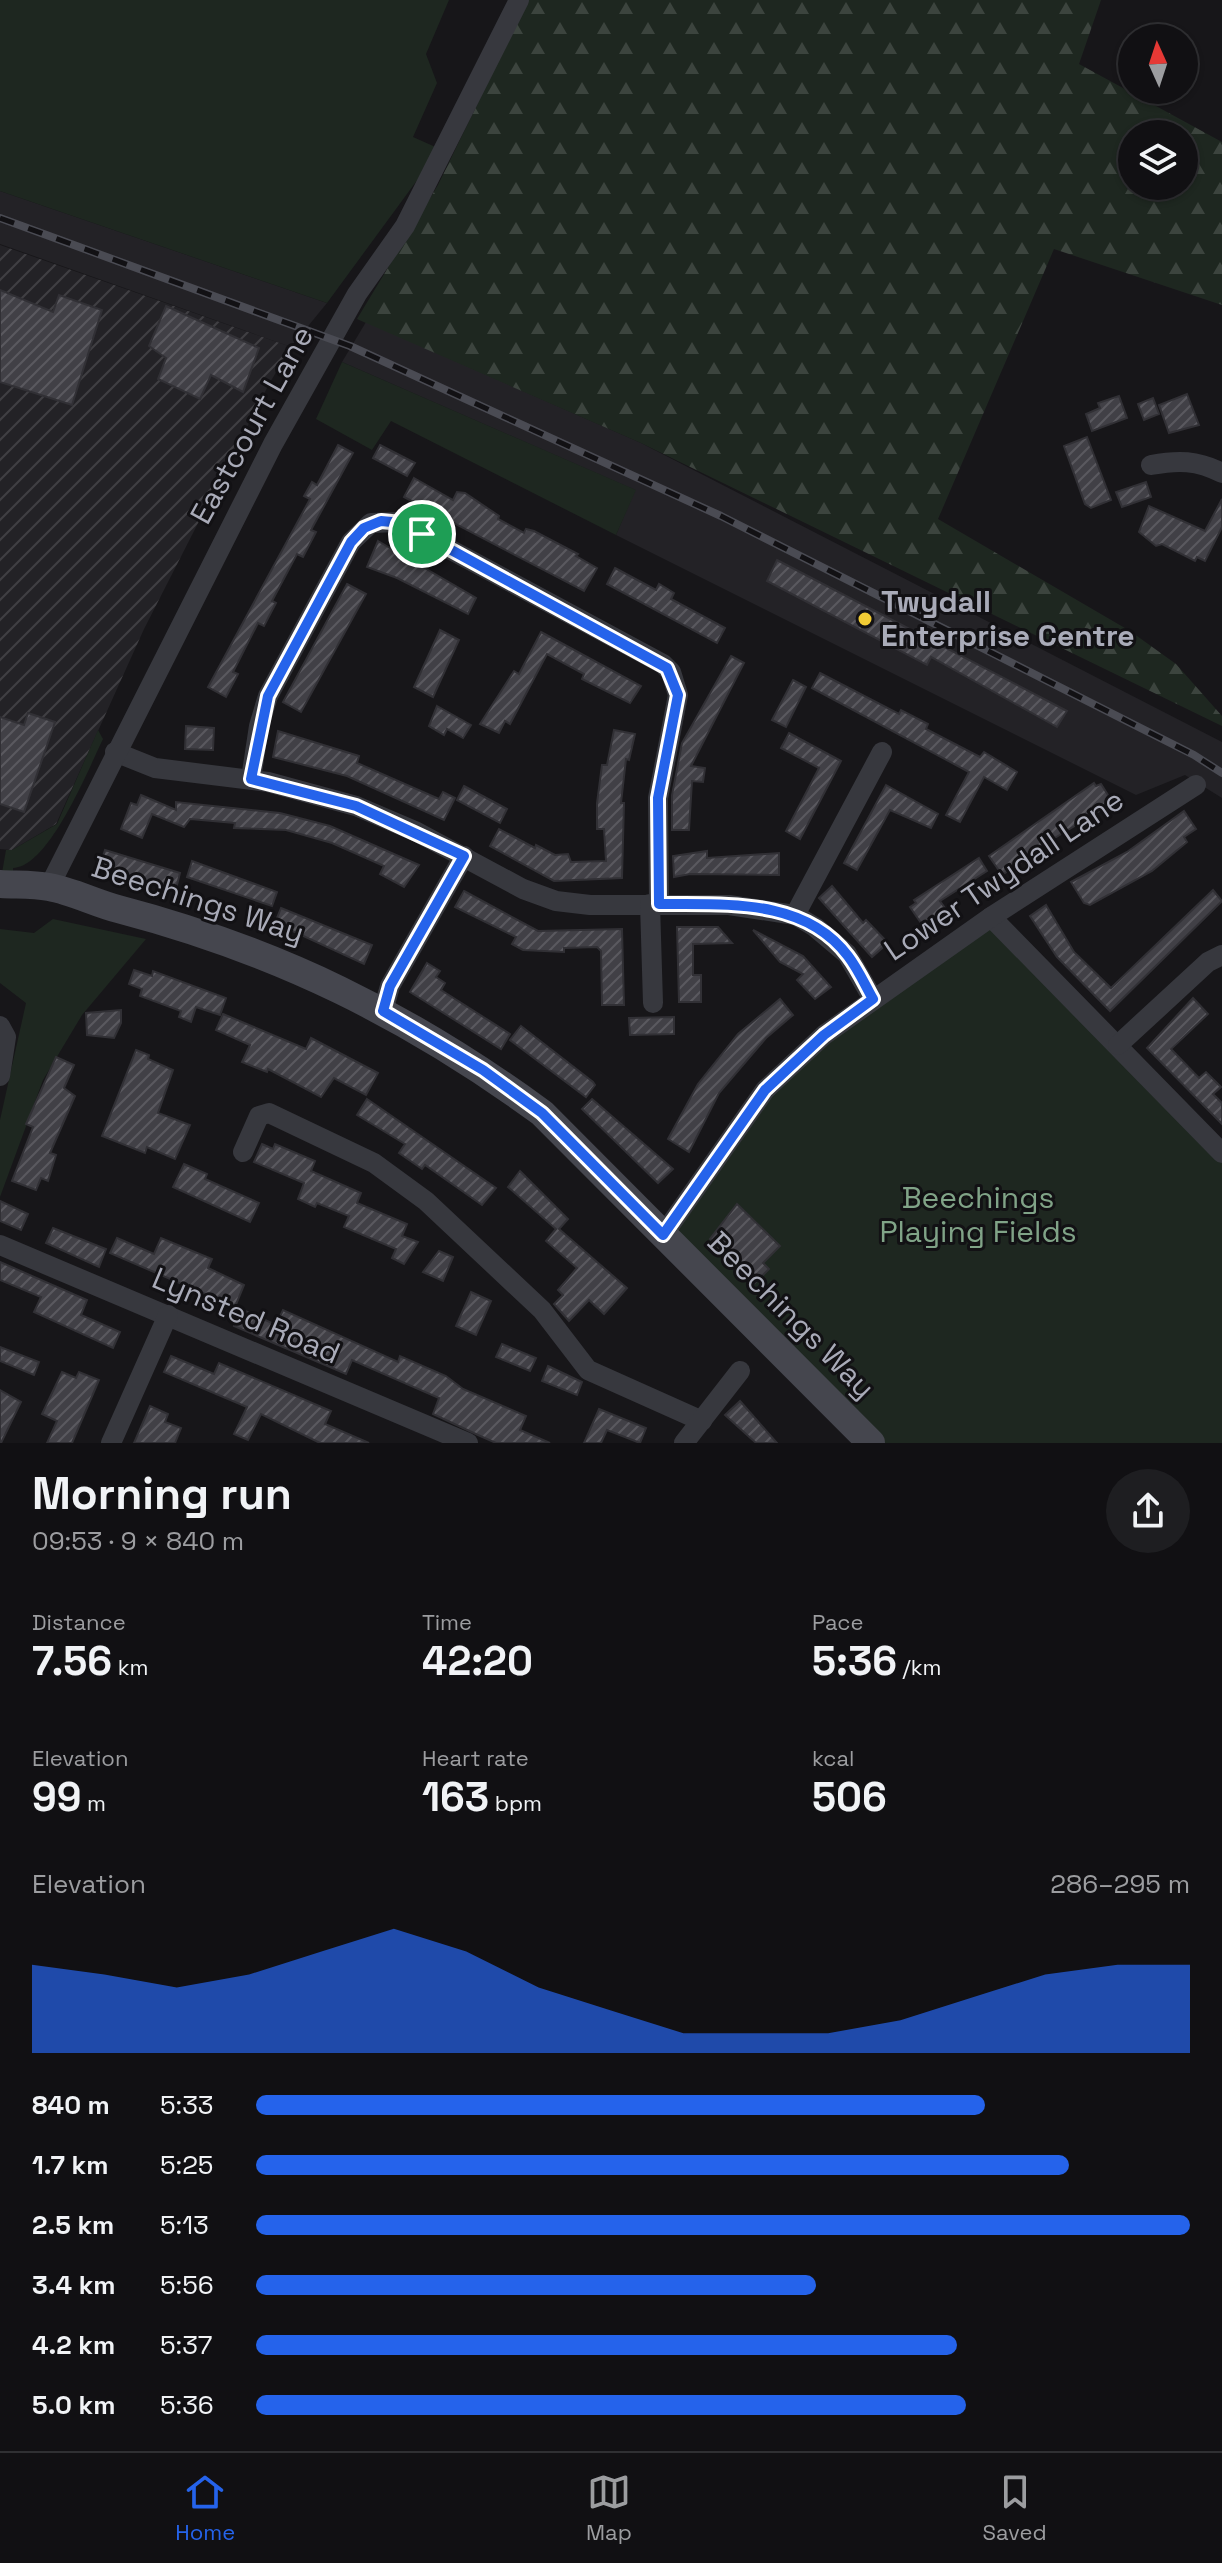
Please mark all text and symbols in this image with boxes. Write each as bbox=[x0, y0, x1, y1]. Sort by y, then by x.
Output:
north arrow bbox=[1118, 24, 1198, 104]
map controls bbox=[1118, 24, 1198, 200]
button: layers bbox=[1118, 120, 1198, 200]
street label: Eastcourt Lane bbox=[181, 319, 322, 531]
pin bbox=[388, 500, 456, 568]
icon: arrive bbox=[400, 512, 444, 556]
place label: Twydall Enterprise Centre bbox=[881, 582, 1135, 655]
marker: Twydall Enterprise Centre bbox=[856, 610, 874, 628]
street label: Lower Twydall Lane bbox=[876, 780, 1131, 969]
street label: Beechings Way bbox=[87, 847, 309, 952]
park label: Beechings Playing Fields bbox=[879, 1178, 1077, 1251]
street label: Beechings Way bbox=[699, 1223, 883, 1407]
street label: Lynsted Road bbox=[146, 1258, 346, 1373]
text: Morning run bbox=[32, 1466, 292, 1522]
button: share bbox=[1106, 1469, 1190, 1553]
text: 09:53 · 9 × 840 m bbox=[32, 1524, 244, 1558]
text: Distance bbox=[32, 1608, 126, 1636]
text: Time bbox=[422, 1608, 472, 1636]
text: Pace bbox=[812, 1608, 864, 1636]
text: 7.56 bbox=[32, 1636, 112, 1687]
text: 42:20 bbox=[422, 1636, 533, 1687]
text: 5:36 bbox=[812, 1636, 897, 1687]
text: km bbox=[112, 1653, 149, 1681]
text: /km bbox=[897, 1653, 942, 1681]
text: Elevation bbox=[32, 1744, 128, 1772]
text: Heart rate bbox=[422, 1744, 529, 1772]
text: kcal bbox=[812, 1744, 854, 1772]
text: 99 bbox=[32, 1772, 81, 1823]
text: 163 bbox=[422, 1772, 489, 1823]
text: 506 bbox=[812, 1772, 887, 1823]
text: m bbox=[81, 1789, 106, 1817]
text: bpm bbox=[489, 1789, 542, 1817]
text: Elevation bbox=[32, 1867, 146, 1901]
text: 286–295 m bbox=[1050, 1867, 1190, 1901]
text: 840 m bbox=[32, 2088, 110, 2122]
text: 5:33 bbox=[160, 2088, 214, 2122]
text: 1.7 km bbox=[32, 2148, 109, 2182]
text: 5:25 bbox=[160, 2148, 213, 2182]
text: 2.5 km bbox=[32, 2208, 114, 2242]
text: 5:13 bbox=[160, 2208, 209, 2242]
text: 3.4 km bbox=[32, 2268, 116, 2302]
text: 5:56 bbox=[160, 2268, 214, 2302]
text: 4.2 km bbox=[32, 2328, 115, 2362]
text: 5:37 bbox=[160, 2328, 213, 2362]
text: 5.0 km bbox=[32, 2388, 115, 2422]
text: 5:36 bbox=[160, 2388, 214, 2422]
tab: Home bbox=[175, 2470, 235, 2546]
tab: Map bbox=[586, 2470, 632, 2546]
tab: Saved bbox=[982, 2470, 1047, 2546]

